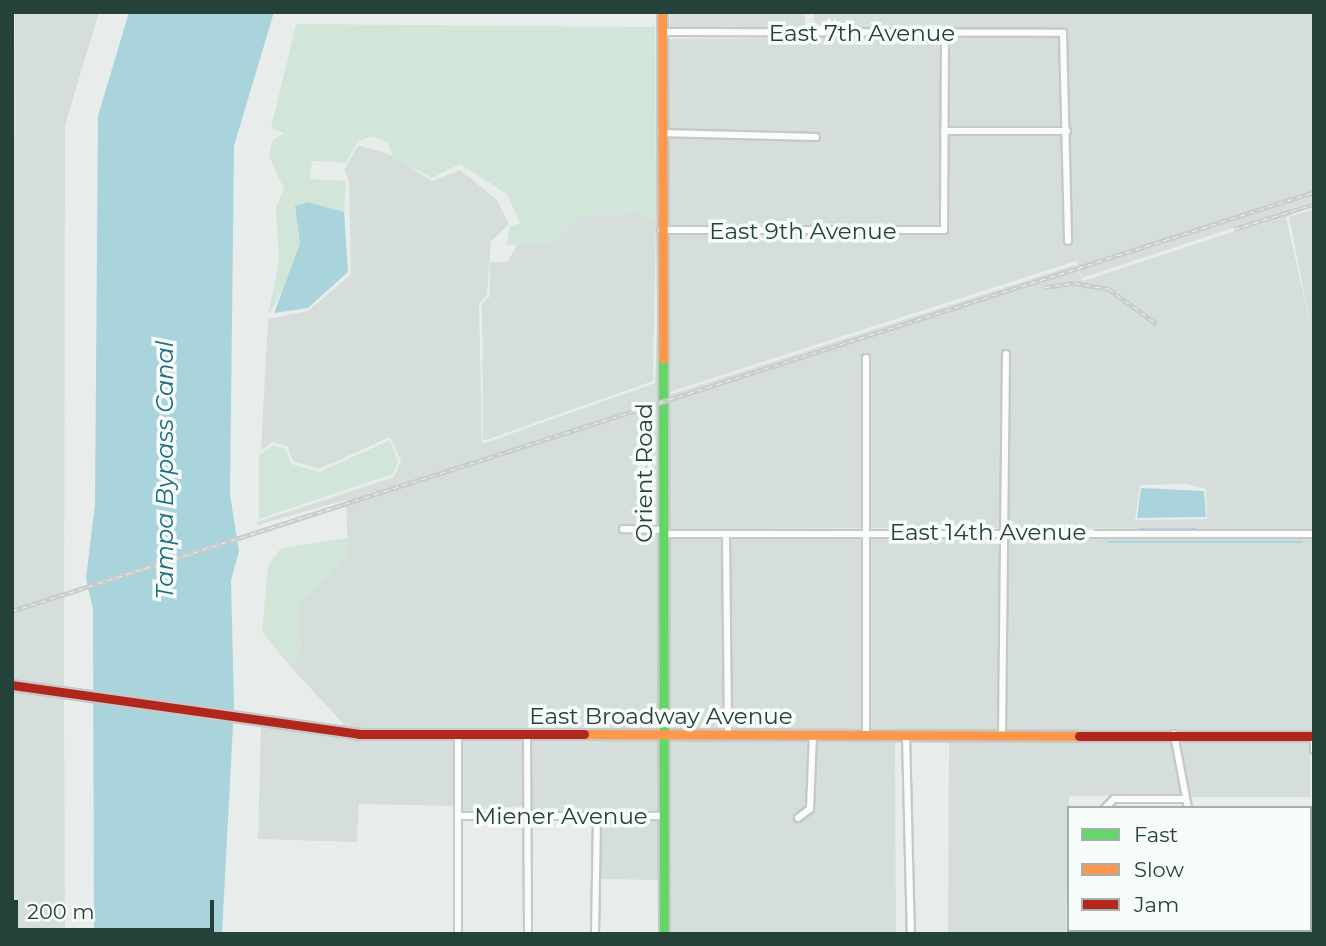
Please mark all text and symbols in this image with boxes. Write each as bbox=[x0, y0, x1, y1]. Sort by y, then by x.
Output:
street label: East 7th Avenue bbox=[769, 19, 955, 47]
street label: East 9th Avenue bbox=[709, 217, 897, 245]
water label: Tampa Bypass Canal bbox=[151, 341, 179, 599]
street label: Orient Road bbox=[630, 403, 658, 543]
street label: East 14th Avenue bbox=[890, 518, 1086, 546]
street label: East Broadway Avenue bbox=[529, 702, 793, 730]
street label: Miener Avenue bbox=[474, 802, 648, 830]
legend bbox=[1067, 806, 1312, 932]
text: Fast bbox=[1134, 822, 1178, 847]
text: Slow bbox=[1134, 857, 1184, 882]
scale bar bbox=[18, 886, 217, 930]
text: Jam bbox=[1134, 892, 1179, 917]
text: 200 m bbox=[27, 899, 94, 924]

